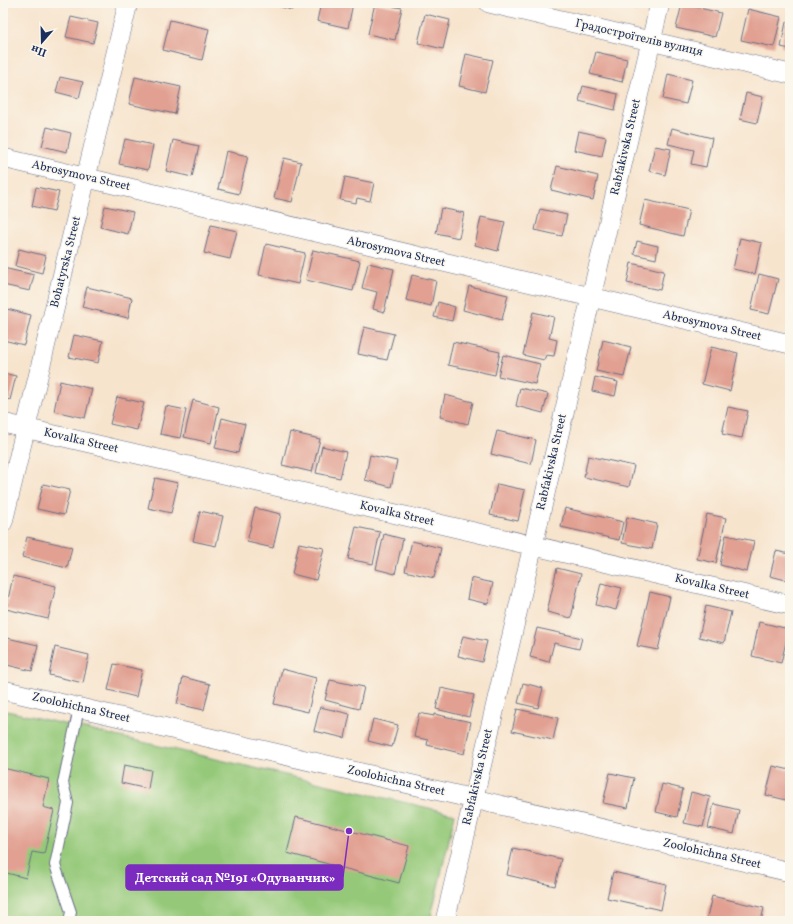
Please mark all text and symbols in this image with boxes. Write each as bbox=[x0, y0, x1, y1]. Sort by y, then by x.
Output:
street label: Градостроїтелiв вулиця bbox=[574, 16, 704, 60]
north arrow bbox=[22, 22, 62, 62]
text: Пн bbox=[29, 40, 49, 60]
street label: Rabfakivska Street bbox=[607, 97, 645, 197]
street label: Abrosymova Street bbox=[30, 157, 132, 195]
street label: Bohatyrska Street bbox=[47, 214, 85, 310]
street label: Abrosymova Street bbox=[345, 233, 447, 271]
street label: Abrosymova Street bbox=[661, 307, 763, 345]
street label: Rabfakivska Street bbox=[533, 412, 571, 512]
street label: Kovalka Street bbox=[42, 425, 120, 457]
street label: Kovalka Street bbox=[358, 498, 436, 530]
street label: Kovalka Street bbox=[673, 571, 751, 603]
street label: Zoolohichna Street bbox=[30, 689, 132, 727]
street label: Rabfakivska Street bbox=[459, 727, 497, 827]
street label: Zoolohichna Street bbox=[345, 762, 447, 800]
street label: Zoolohichna Street bbox=[661, 835, 763, 873]
callout: Детский сад №191 «Одуванчик» bbox=[126, 865, 343, 890]
text: Детский сад №191 «Одуванчик» bbox=[135, 870, 335, 888]

